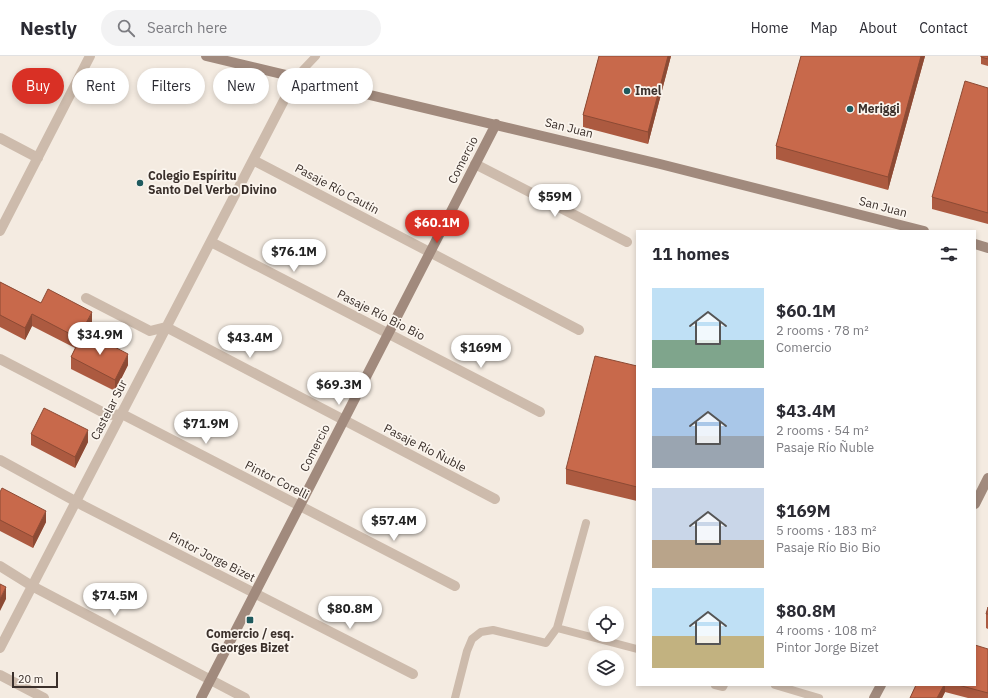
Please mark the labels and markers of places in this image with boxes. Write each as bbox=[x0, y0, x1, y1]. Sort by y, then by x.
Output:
place label: Imel bbox=[635, 83, 662, 98]
marker: Imel bbox=[622, 86, 632, 96]
place label: Meriggi bbox=[858, 101, 900, 116]
marker: Meriggi bbox=[845, 104, 855, 114]
place label: Colegio Espíritu Santo Del Verbo Divino bbox=[148, 168, 277, 197]
marker: Colegio Espíritu Santo Del Verbo Divino bbox=[135, 178, 145, 188]
pin: $59M bbox=[531, 184, 579, 218]
pin: $60.1M bbox=[404, 210, 470, 244]
pin: $76.1M bbox=[261, 239, 327, 273]
pin: $34.9M bbox=[67, 322, 133, 356]
pin: $43.4M bbox=[217, 325, 283, 359]
pin: $169M bbox=[453, 335, 509, 369]
pin: $69.3M bbox=[306, 372, 372, 406]
pin: $71.9M bbox=[173, 411, 239, 445]
pin: $57.4M bbox=[361, 508, 427, 542]
pin: $74.5M bbox=[82, 583, 148, 617]
pin: $80.8M bbox=[317, 596, 383, 630]
marker: Comercio / esq. Georges Bizet bbox=[245, 615, 255, 625]
place label: Comercio / esq. Georges Bizet bbox=[206, 626, 294, 655]

